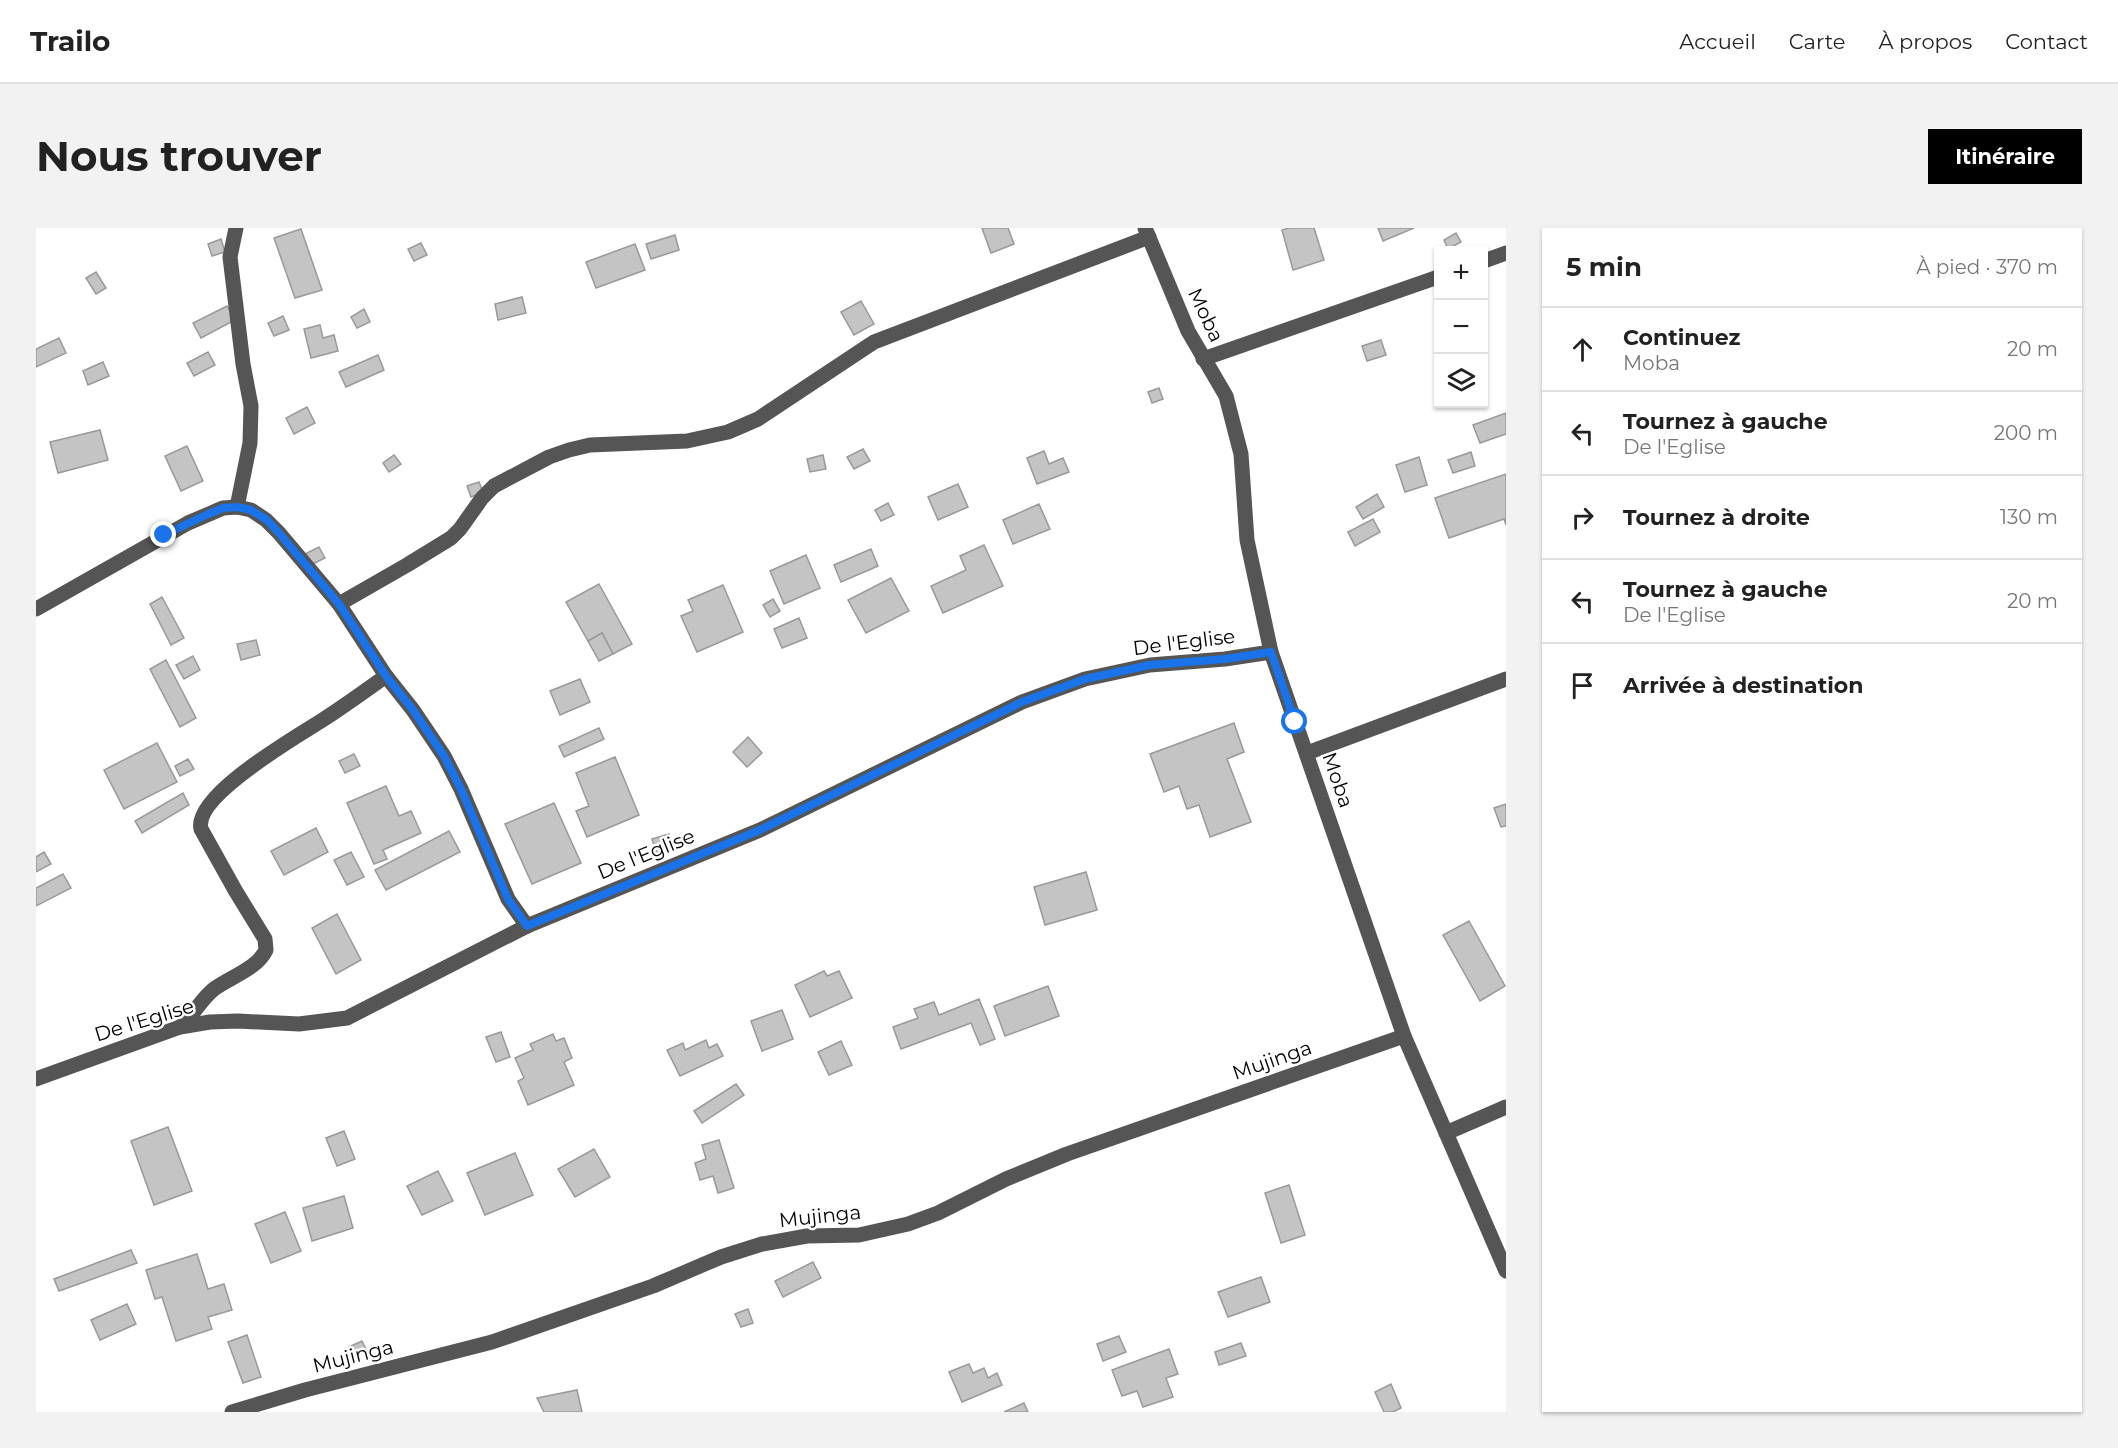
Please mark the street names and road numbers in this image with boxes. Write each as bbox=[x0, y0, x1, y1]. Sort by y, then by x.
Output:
street label: Moba bbox=[1183, 284, 1229, 346]
street label: De l'Eglise bbox=[1132, 624, 1236, 660]
street label: Moba bbox=[1317, 749, 1359, 811]
street label: De l'Eglise bbox=[594, 824, 698, 884]
street label: De l'Eglise bbox=[91, 993, 197, 1047]
street label: Mujinga bbox=[1229, 1035, 1315, 1085]
street label: Mujinga bbox=[778, 1200, 862, 1232]
street label: Mujinga bbox=[310, 1334, 396, 1378]

